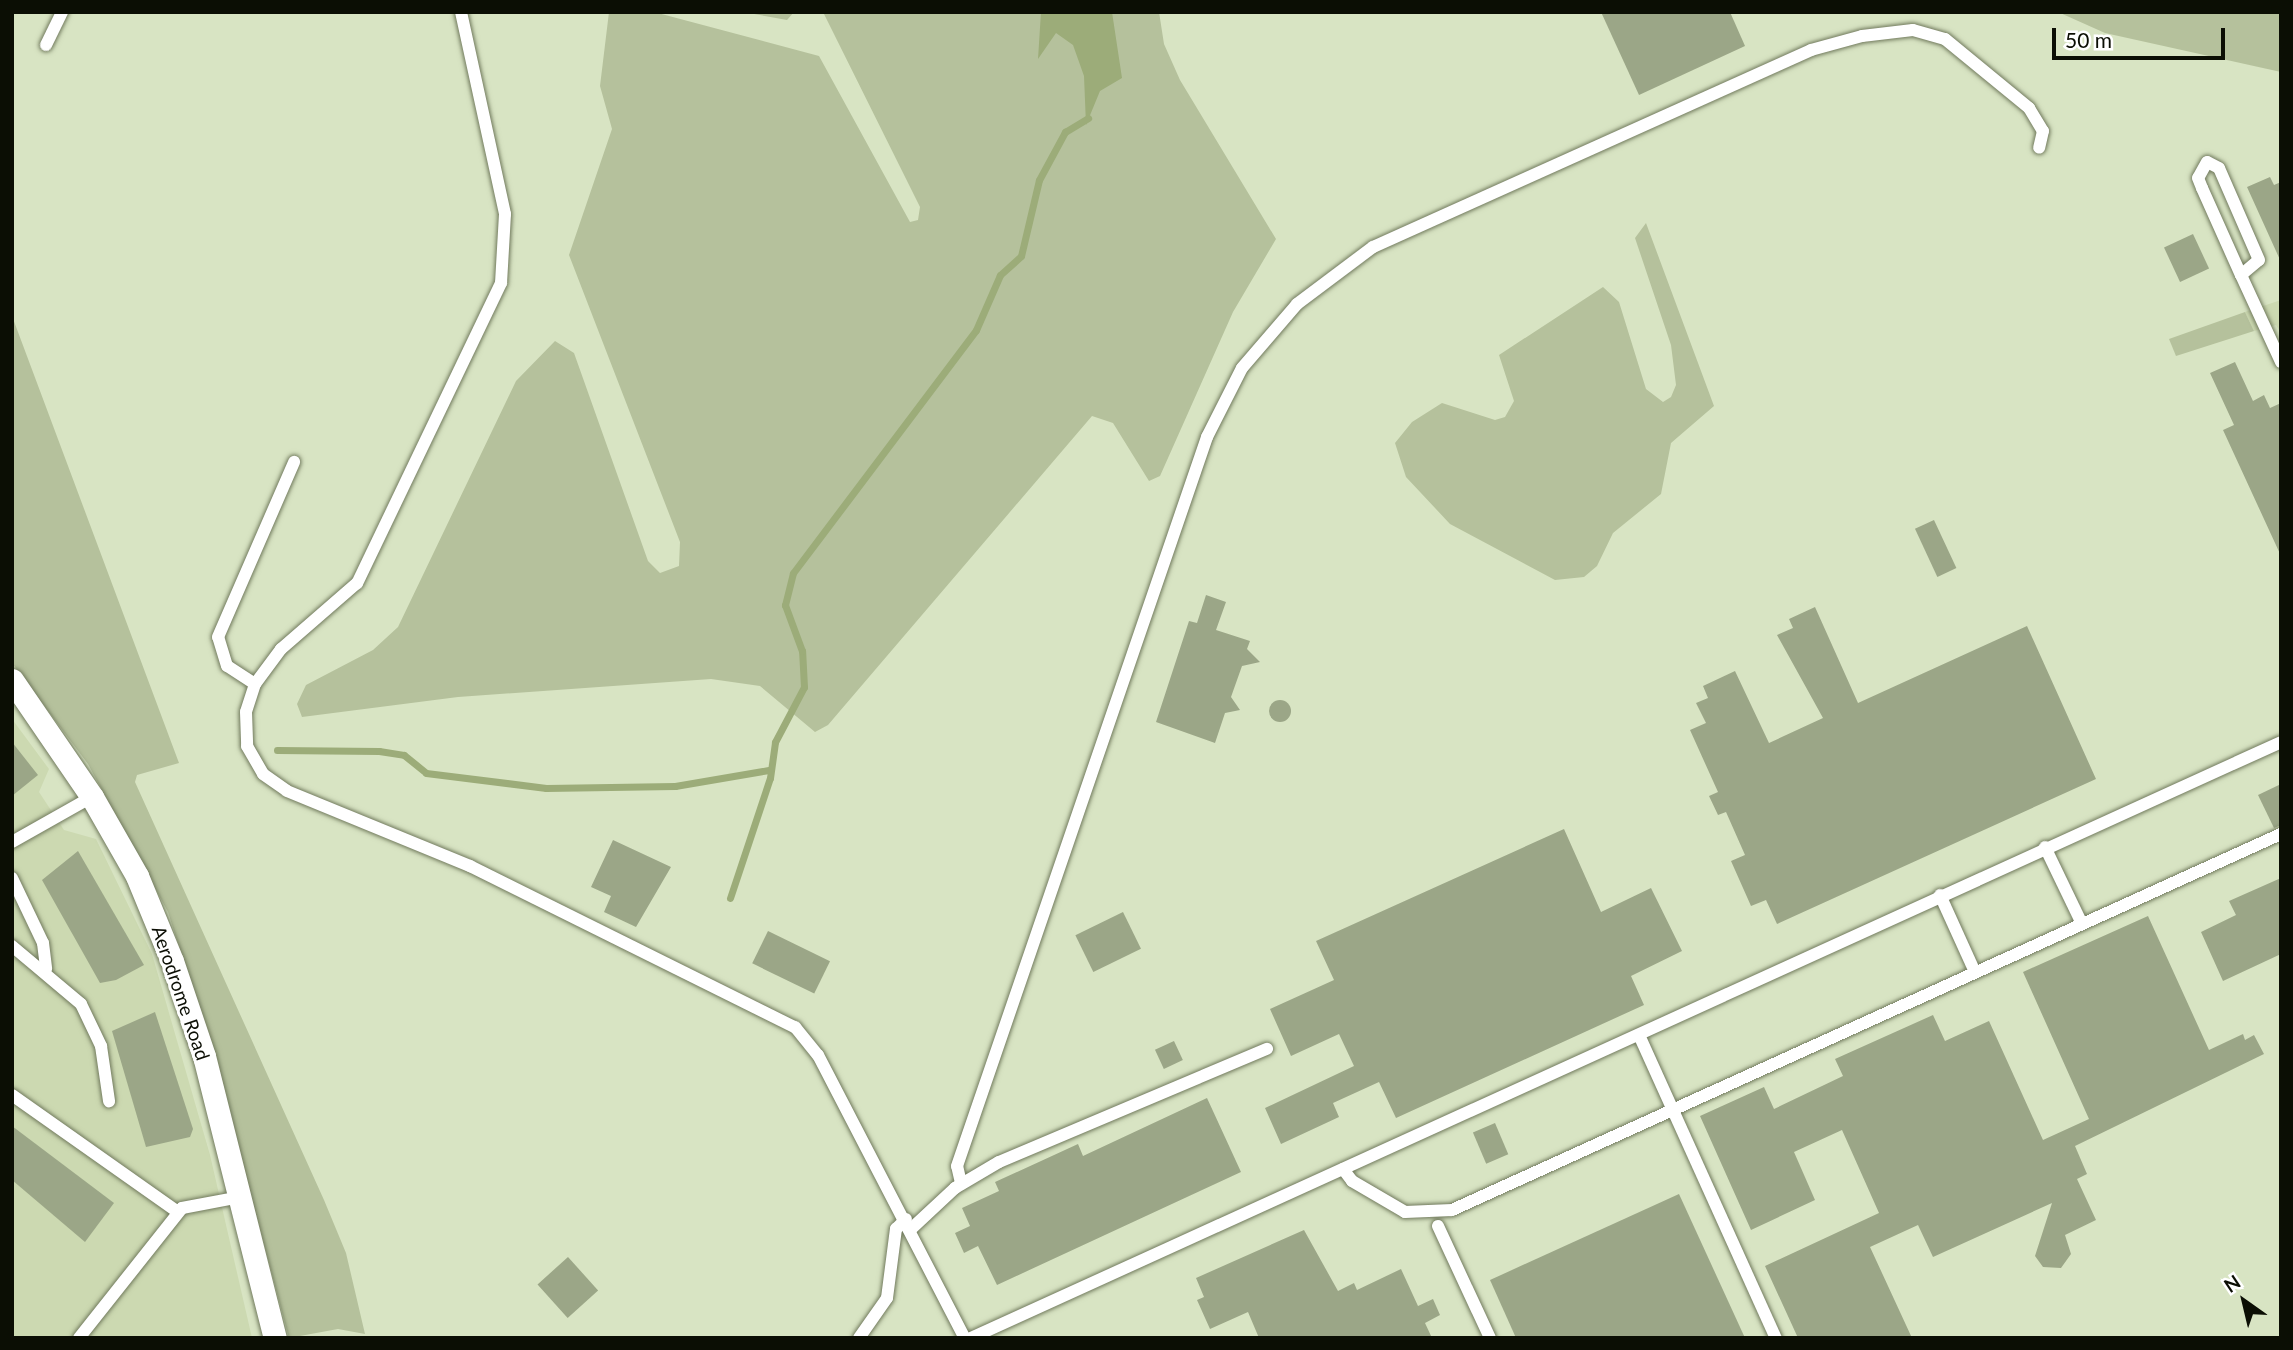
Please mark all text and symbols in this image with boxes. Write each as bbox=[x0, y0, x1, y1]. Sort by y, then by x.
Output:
scale bar bbox=[2055, 14, 2228, 58]
text: 50 m bbox=[2065, 27, 2112, 52]
street label: Aerodrome Road bbox=[147, 923, 215, 1063]
north arrow bbox=[2209, 1266, 2279, 1336]
text: N bbox=[2219, 1270, 2244, 1297]

